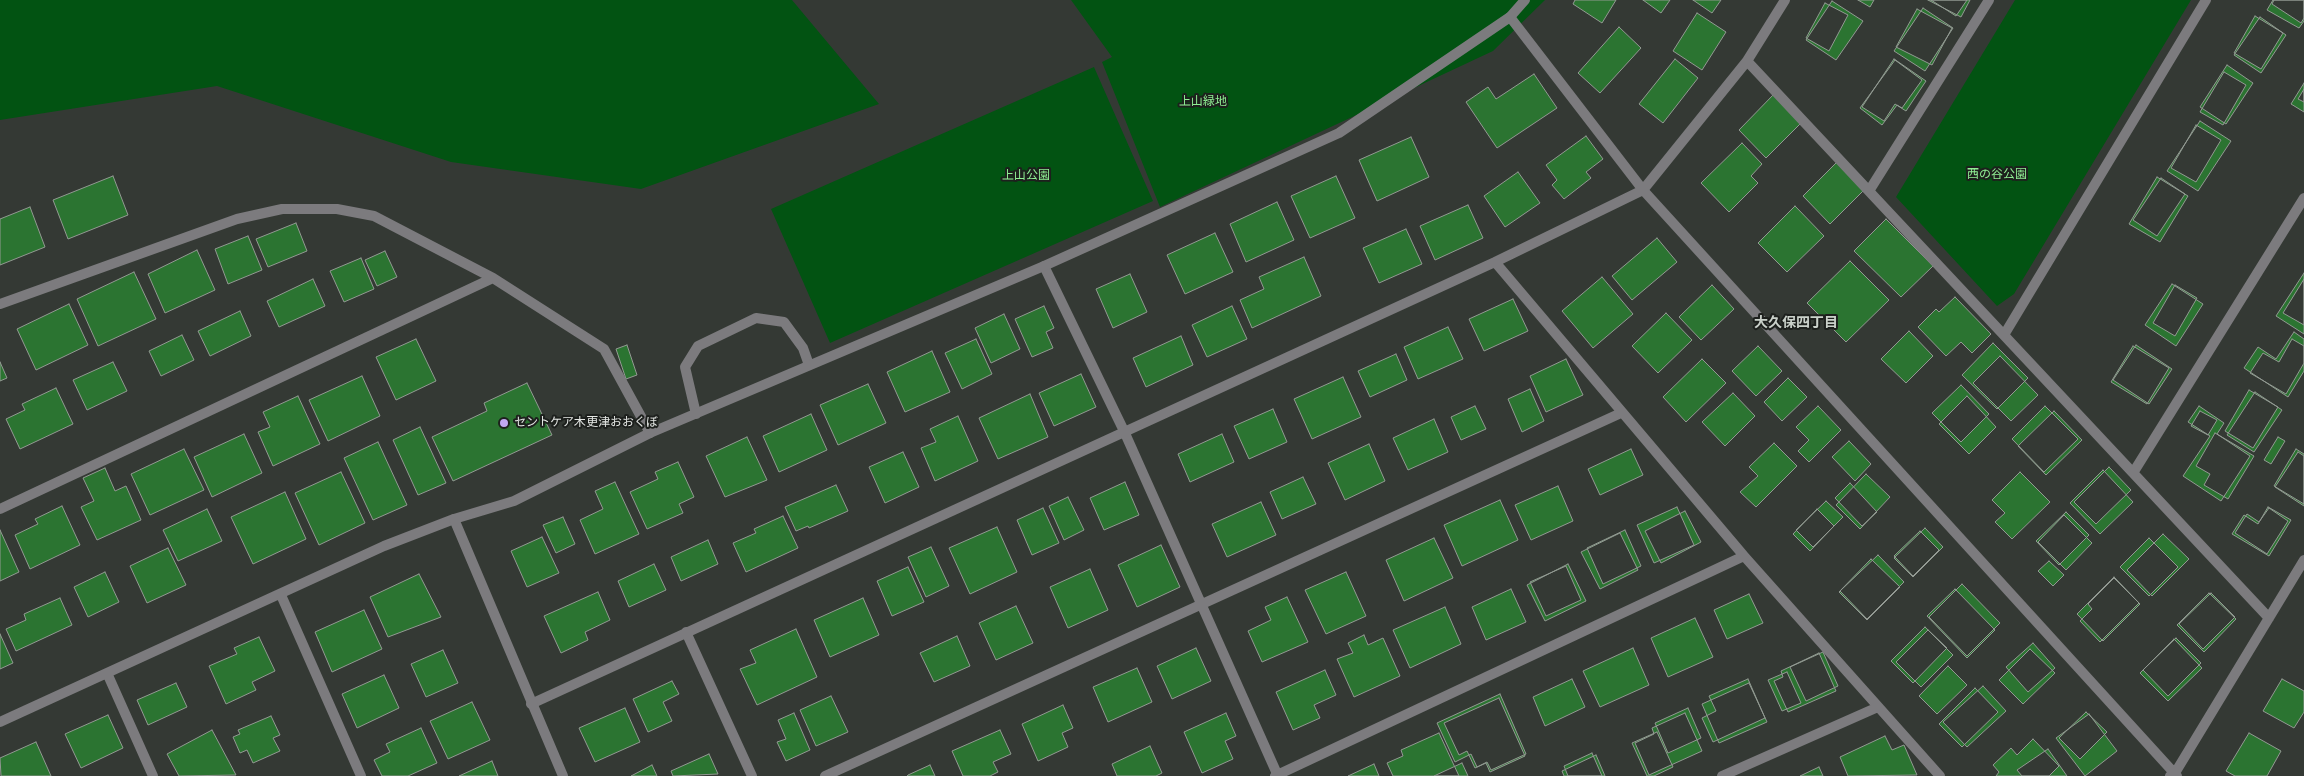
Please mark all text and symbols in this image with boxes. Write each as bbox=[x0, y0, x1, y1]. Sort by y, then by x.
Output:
park label: 上山緑地 bbox=[1179, 95, 1227, 109]
park label: 西の谷公園 bbox=[1967, 168, 2027, 182]
park label: 上山公園 bbox=[1002, 169, 1050, 183]
district label: 大久保四丁目 bbox=[1754, 315, 1838, 331]
place label: セントケア木更津おおくぼ bbox=[514, 416, 658, 430]
marker: セントケア木更津おおくぼ bbox=[498, 417, 510, 429]

